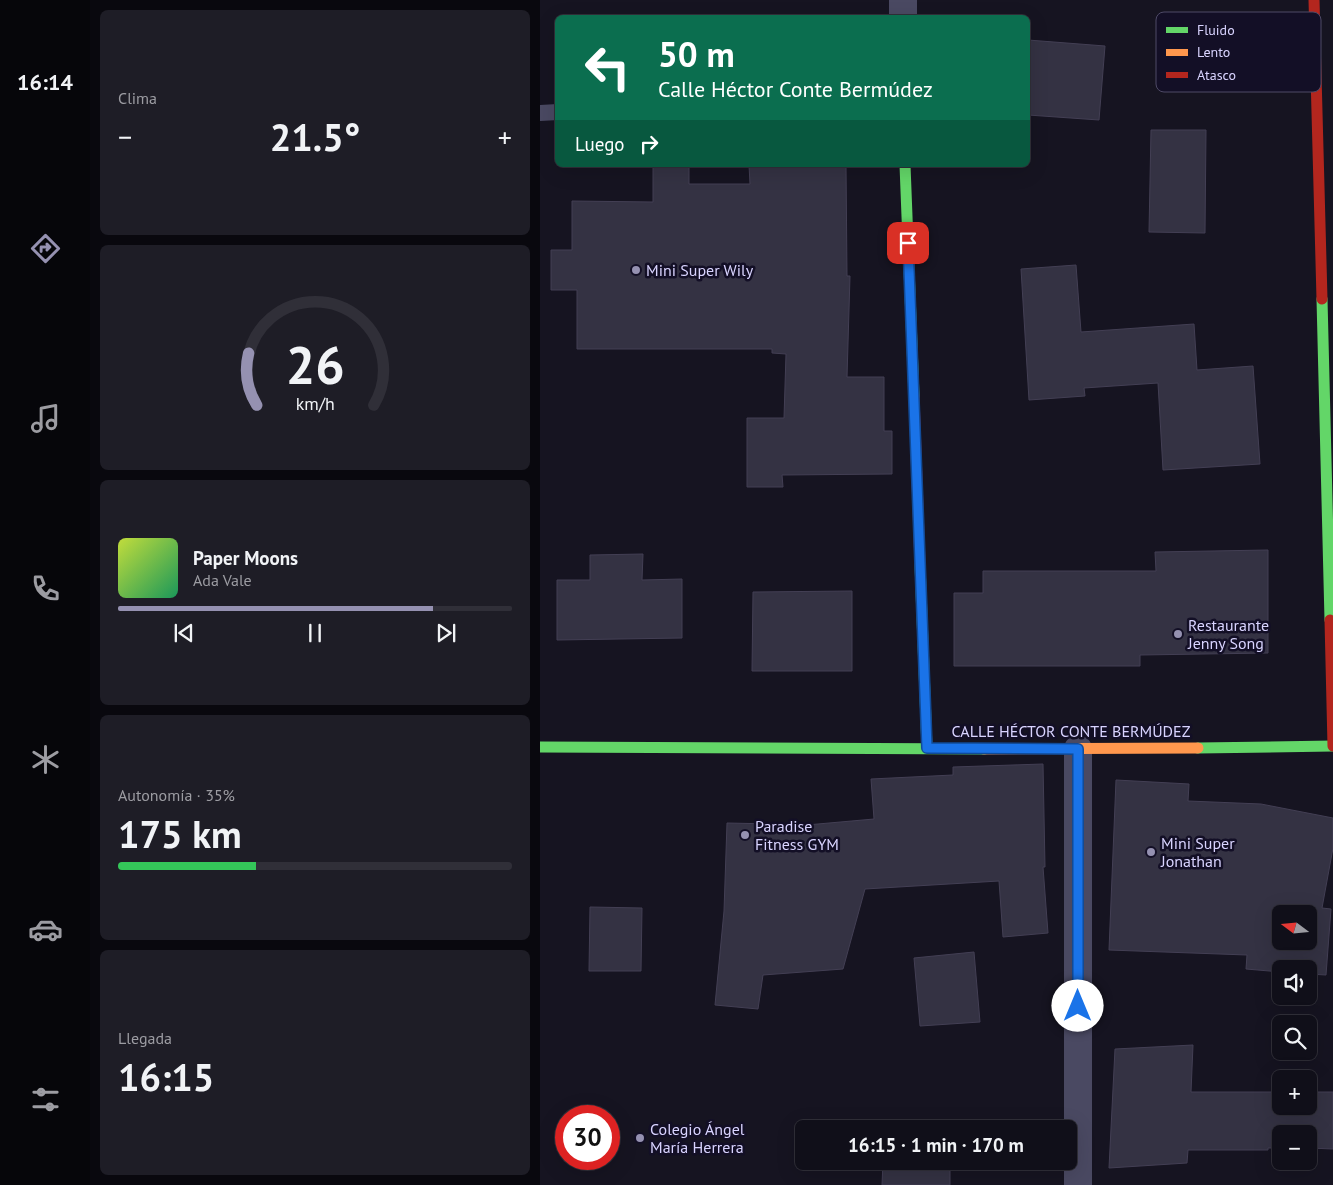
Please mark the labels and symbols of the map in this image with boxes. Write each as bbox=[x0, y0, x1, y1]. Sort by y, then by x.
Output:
legend bbox=[1156, 12, 1321, 92]
text: Fluido bbox=[1197, 21, 1235, 39]
text: Lento bbox=[1197, 43, 1230, 61]
text: Atasco bbox=[1197, 66, 1236, 84]
pin bbox=[887, 222, 929, 264]
place label: Mini Super Wily bbox=[646, 260, 754, 280]
marker: Mini Super Wily bbox=[630, 264, 642, 276]
place label: Restaurante Jenny Song bbox=[1187, 615, 1269, 653]
marker: Restaurante Jenny Song bbox=[1172, 628, 1184, 640]
street label: CALLE HÉCTOR CONTE BERMÚDEZ bbox=[952, 721, 1191, 741]
place label: Paradise Fitness GYM bbox=[755, 816, 839, 854]
marker: Paradise Fitness GYM bbox=[739, 829, 751, 841]
place label: Mini Super Jonathan bbox=[1160, 833, 1235, 871]
marker: Mini Super Jonathan bbox=[1145, 846, 1157, 858]
north arrow bbox=[1272, 905, 1318, 950]
position arrow bbox=[1051, 979, 1103, 1031]
speed limit sign: 30 bbox=[555, 1105, 620, 1170]
place label: Colegio Ángel María Herrera bbox=[650, 1119, 745, 1157]
marker: Colegio Ángel María Herrera bbox=[634, 1132, 646, 1144]

